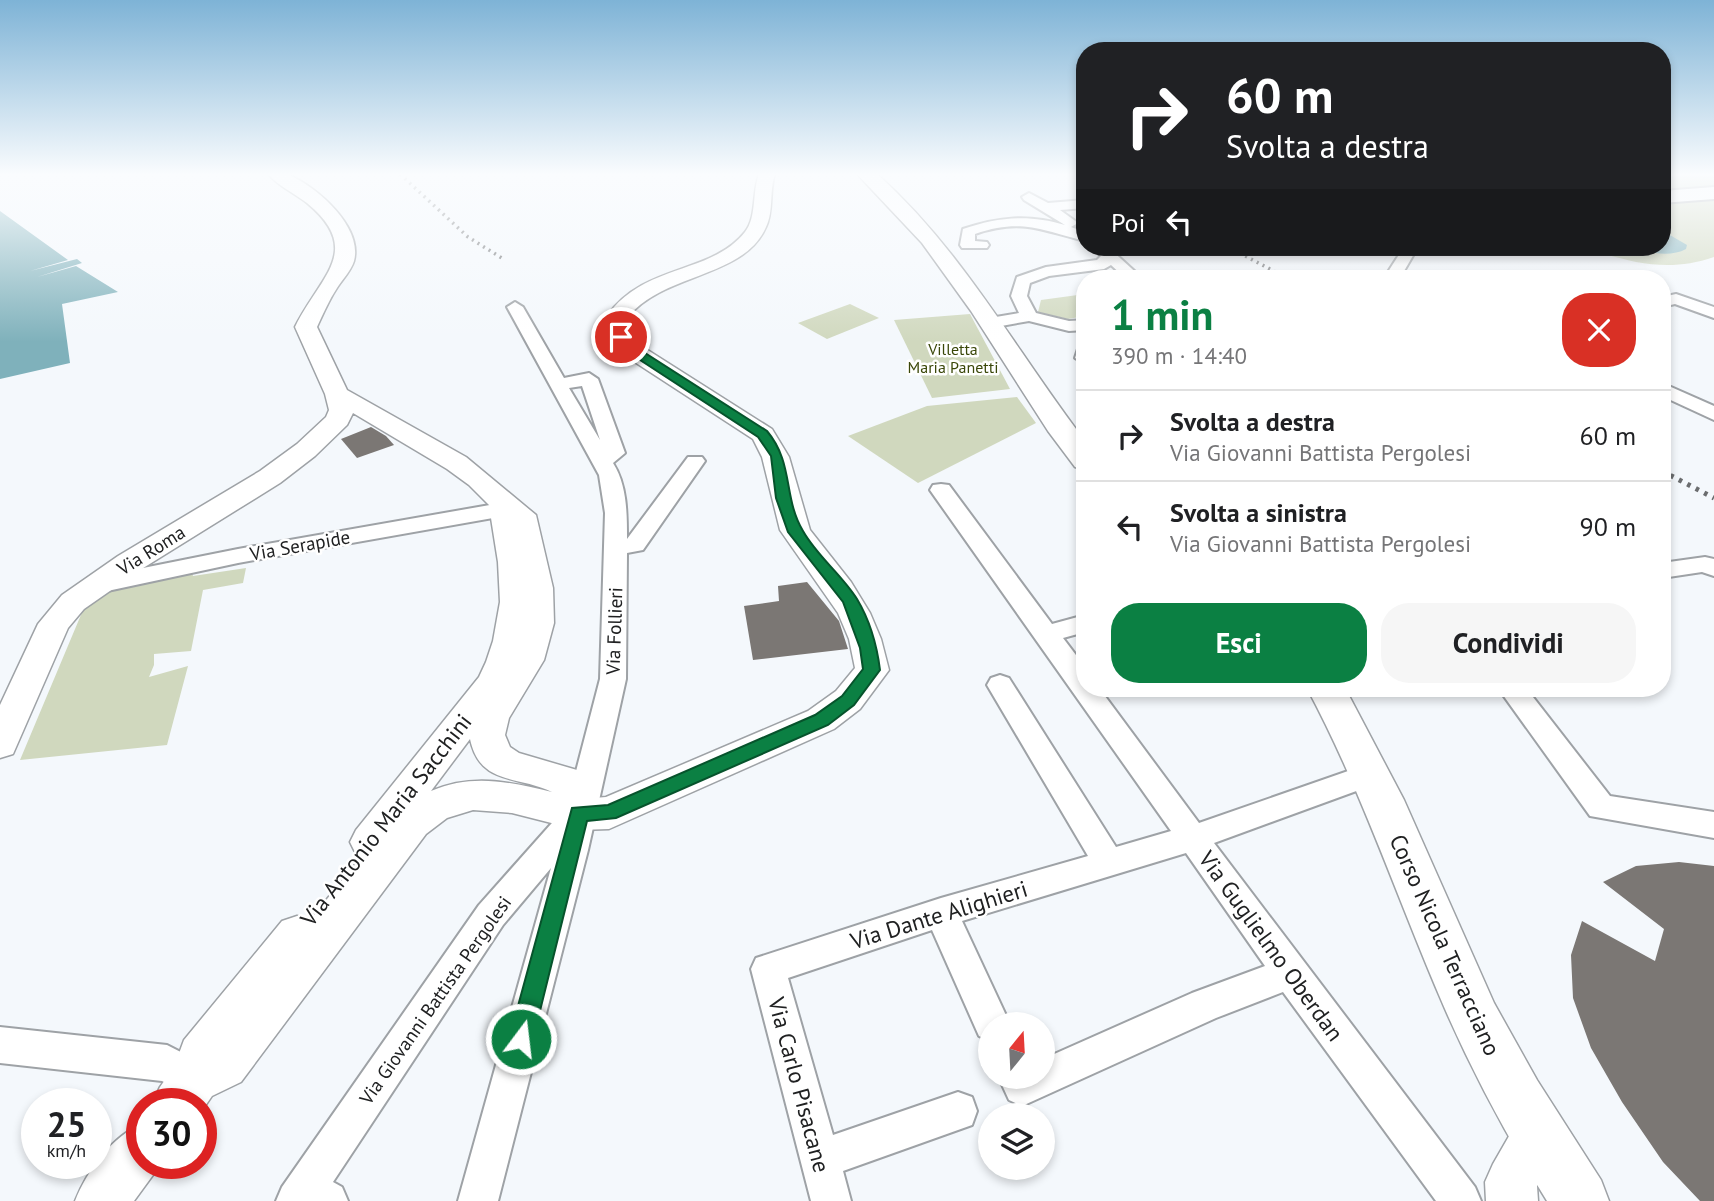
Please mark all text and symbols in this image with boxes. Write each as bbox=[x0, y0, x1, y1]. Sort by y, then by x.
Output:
text: 60 m bbox=[1226, 63, 1333, 127]
icon: right bbox=[1111, 70, 1202, 161]
text: Svolta a destra bbox=[1226, 125, 1429, 167]
icon: left bbox=[1160, 203, 1198, 241]
text: Poi bbox=[1111, 206, 1146, 239]
text: 1 min bbox=[1111, 287, 1213, 342]
button: close bbox=[1562, 293, 1636, 367]
pin bbox=[591, 307, 651, 367]
icon: arrive bbox=[602, 318, 640, 356]
park label: Villetta Maria Panetti bbox=[908, 339, 998, 377]
text: 390 m · 14:40 bbox=[1111, 341, 1247, 370]
text: Svolta a destra bbox=[1170, 405, 1335, 438]
icon: right bbox=[1111, 417, 1149, 455]
text: 60 m bbox=[1580, 419, 1636, 452]
text: Via Giovanni Battista Pergolesi bbox=[1170, 438, 1471, 467]
text: Svolta a sinistra bbox=[1170, 496, 1347, 529]
icon: left bbox=[1111, 508, 1149, 546]
text: 90 m bbox=[1580, 510, 1636, 543]
street label: Via Roma bbox=[112, 520, 190, 581]
street label: Via Serapide bbox=[247, 524, 352, 566]
text: Via Giovanni Battista Pergolesi bbox=[1170, 529, 1471, 558]
street label: Via Follieri bbox=[600, 587, 628, 676]
button: Esci bbox=[1111, 603, 1367, 683]
button: Condividi bbox=[1381, 603, 1636, 683]
street label: Via Antonio Maria Sacchini bbox=[293, 708, 478, 932]
street label: Corso Nicola Terracciano bbox=[1384, 830, 1507, 1060]
street label: Via Guglielmo Oberdan bbox=[1192, 844, 1350, 1046]
street label: Via Dante Alighieri bbox=[846, 874, 1031, 956]
street label: Via Giovanni Battista Pergolesi bbox=[353, 891, 516, 1110]
street label: Via Carlo Pisacane bbox=[762, 993, 837, 1176]
position arrow bbox=[484, 1002, 558, 1076]
north arrow bbox=[978, 1012, 1055, 1088]
map controls bbox=[978, 1012, 1055, 1180]
speed limit sign: 30 bbox=[126, 1088, 217, 1179]
text: 25 bbox=[47, 1101, 86, 1147]
button: layers bbox=[978, 1103, 1055, 1180]
text: km/h bbox=[47, 1139, 86, 1162]

